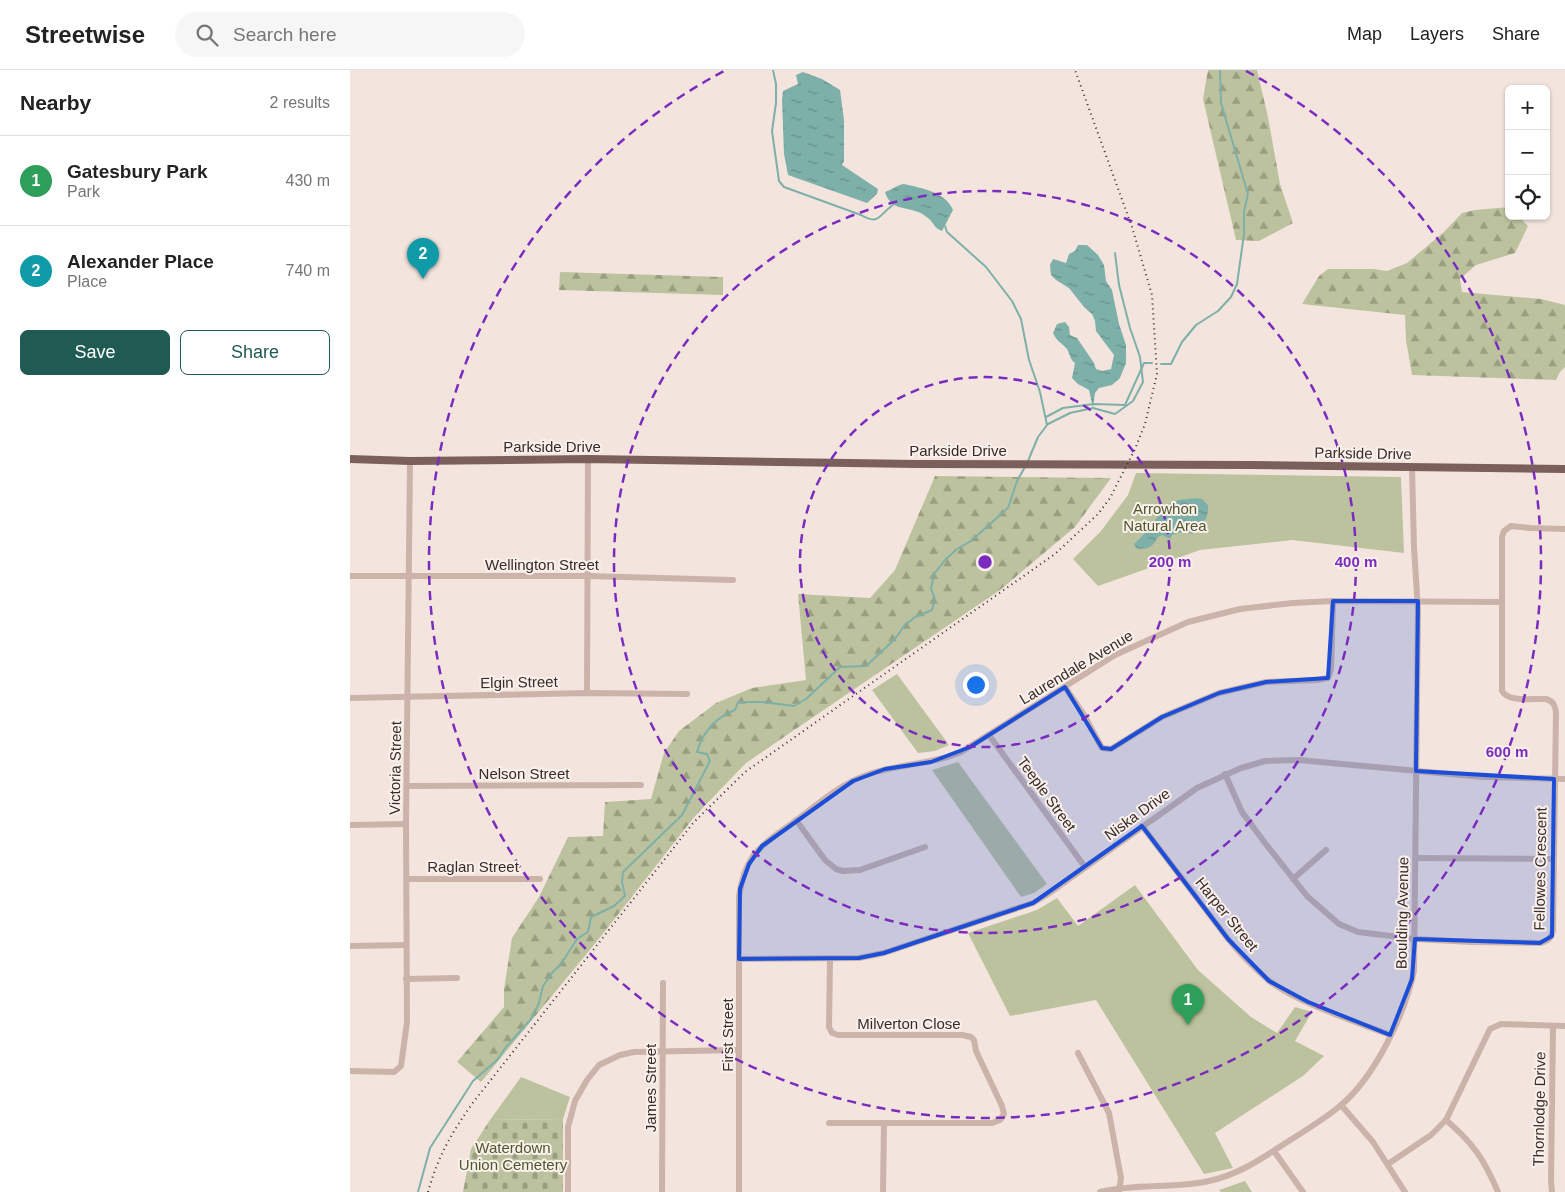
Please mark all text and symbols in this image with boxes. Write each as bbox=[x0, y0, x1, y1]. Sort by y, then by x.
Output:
search box bbox=[175, 12, 525, 57]
text: Streetwise bbox=[25, 21, 145, 48]
icon: search bbox=[193, 21, 221, 49]
text: Search here bbox=[233, 24, 337, 45]
text: Map bbox=[1347, 24, 1382, 44]
text: Layers bbox=[1410, 24, 1464, 44]
text: Share bbox=[1492, 24, 1540, 44]
map controls bbox=[1505, 85, 1550, 220]
button: + bbox=[1505, 85, 1550, 130]
text: Nearby bbox=[20, 91, 91, 114]
text: 2 results bbox=[270, 94, 330, 111]
button: − bbox=[1505, 130, 1550, 175]
text: Gatesbury Park bbox=[67, 161, 207, 182]
text: 1 bbox=[32, 172, 40, 189]
text: 430 m bbox=[286, 172, 330, 189]
button: locate bbox=[1505, 175, 1550, 220]
text: Park bbox=[67, 183, 100, 200]
pin: 2 bbox=[407, 238, 439, 279]
text: Alexander Place bbox=[67, 251, 214, 272]
text: 2 bbox=[32, 262, 40, 279]
text: 740 m bbox=[286, 262, 330, 279]
text: Place bbox=[67, 273, 107, 290]
button: Save bbox=[20, 330, 170, 375]
button: Share bbox=[180, 330, 330, 375]
street label: Parkside Drive bbox=[503, 438, 601, 455]
street label: Parkside Drive bbox=[909, 442, 1007, 459]
street label: Parkside Drive bbox=[1314, 444, 1412, 462]
park label: Arrowhon Natural Area bbox=[1123, 500, 1207, 534]
centre of rings bbox=[976, 553, 994, 571]
text: 200 m bbox=[1149, 553, 1191, 570]
text: 400 m bbox=[1335, 553, 1377, 570]
street label: Wellington Street bbox=[485, 556, 600, 573]
street label: Laurendale Avenue bbox=[1016, 626, 1136, 708]
your location bbox=[963, 672, 989, 698]
street label: Elgin Street bbox=[480, 673, 559, 691]
street label: Victoria Street bbox=[386, 720, 404, 815]
text: 600 m bbox=[1486, 743, 1528, 760]
street label: Teeple Street bbox=[1014, 753, 1080, 835]
street label: Nelson Street bbox=[479, 765, 570, 782]
street label: Niska Drive bbox=[1101, 785, 1173, 843]
street label: Fellowes Crescent bbox=[1530, 806, 1550, 931]
street label: Boulding Avenue bbox=[1393, 857, 1411, 969]
street label: Raglan Street bbox=[427, 858, 520, 875]
street label: Harper Street bbox=[1192, 874, 1262, 955]
pin: 1 bbox=[1172, 984, 1204, 1025]
street label: First Street bbox=[719, 998, 736, 1072]
street label: Milverton Close bbox=[857, 1015, 961, 1032]
street label: James Street bbox=[642, 1043, 659, 1132]
street label: Thornlodge Drive bbox=[1529, 1051, 1549, 1167]
park label: Waterdown Union Cemetery bbox=[459, 1139, 568, 1173]

